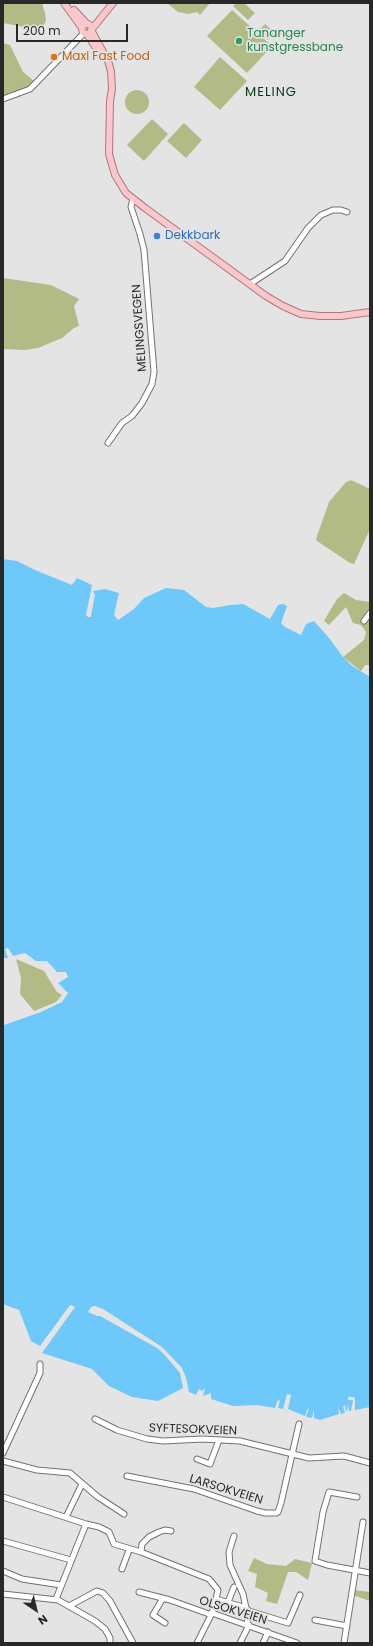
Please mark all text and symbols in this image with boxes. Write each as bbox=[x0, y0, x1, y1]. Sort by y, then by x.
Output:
scale bar bbox=[18, 16, 130, 42]
text: 200 m bbox=[23, 22, 61, 39]
place label: Tananger kunstgressbane bbox=[247, 27, 343, 55]
marker: Tananger kunstgressbane bbox=[234, 36, 244, 46]
place label: Maxi Fast Food bbox=[62, 50, 150, 64]
marker: Maxi Fast Food bbox=[49, 52, 59, 62]
district label: MELING bbox=[245, 85, 297, 101]
place label: Dekkbark bbox=[165, 229, 220, 243]
marker: Dekkbark bbox=[152, 231, 162, 241]
street label: MELINGSVEGEN bbox=[130, 284, 150, 372]
street label: SYFTESOKVEIEN bbox=[149, 1421, 237, 1439]
street label: LARSOKVEIEN bbox=[188, 1472, 264, 1508]
north arrow bbox=[16, 1590, 56, 1630]
street label: OLSOKVEIEN bbox=[197, 1594, 269, 1628]
text: N bbox=[35, 1611, 51, 1629]

